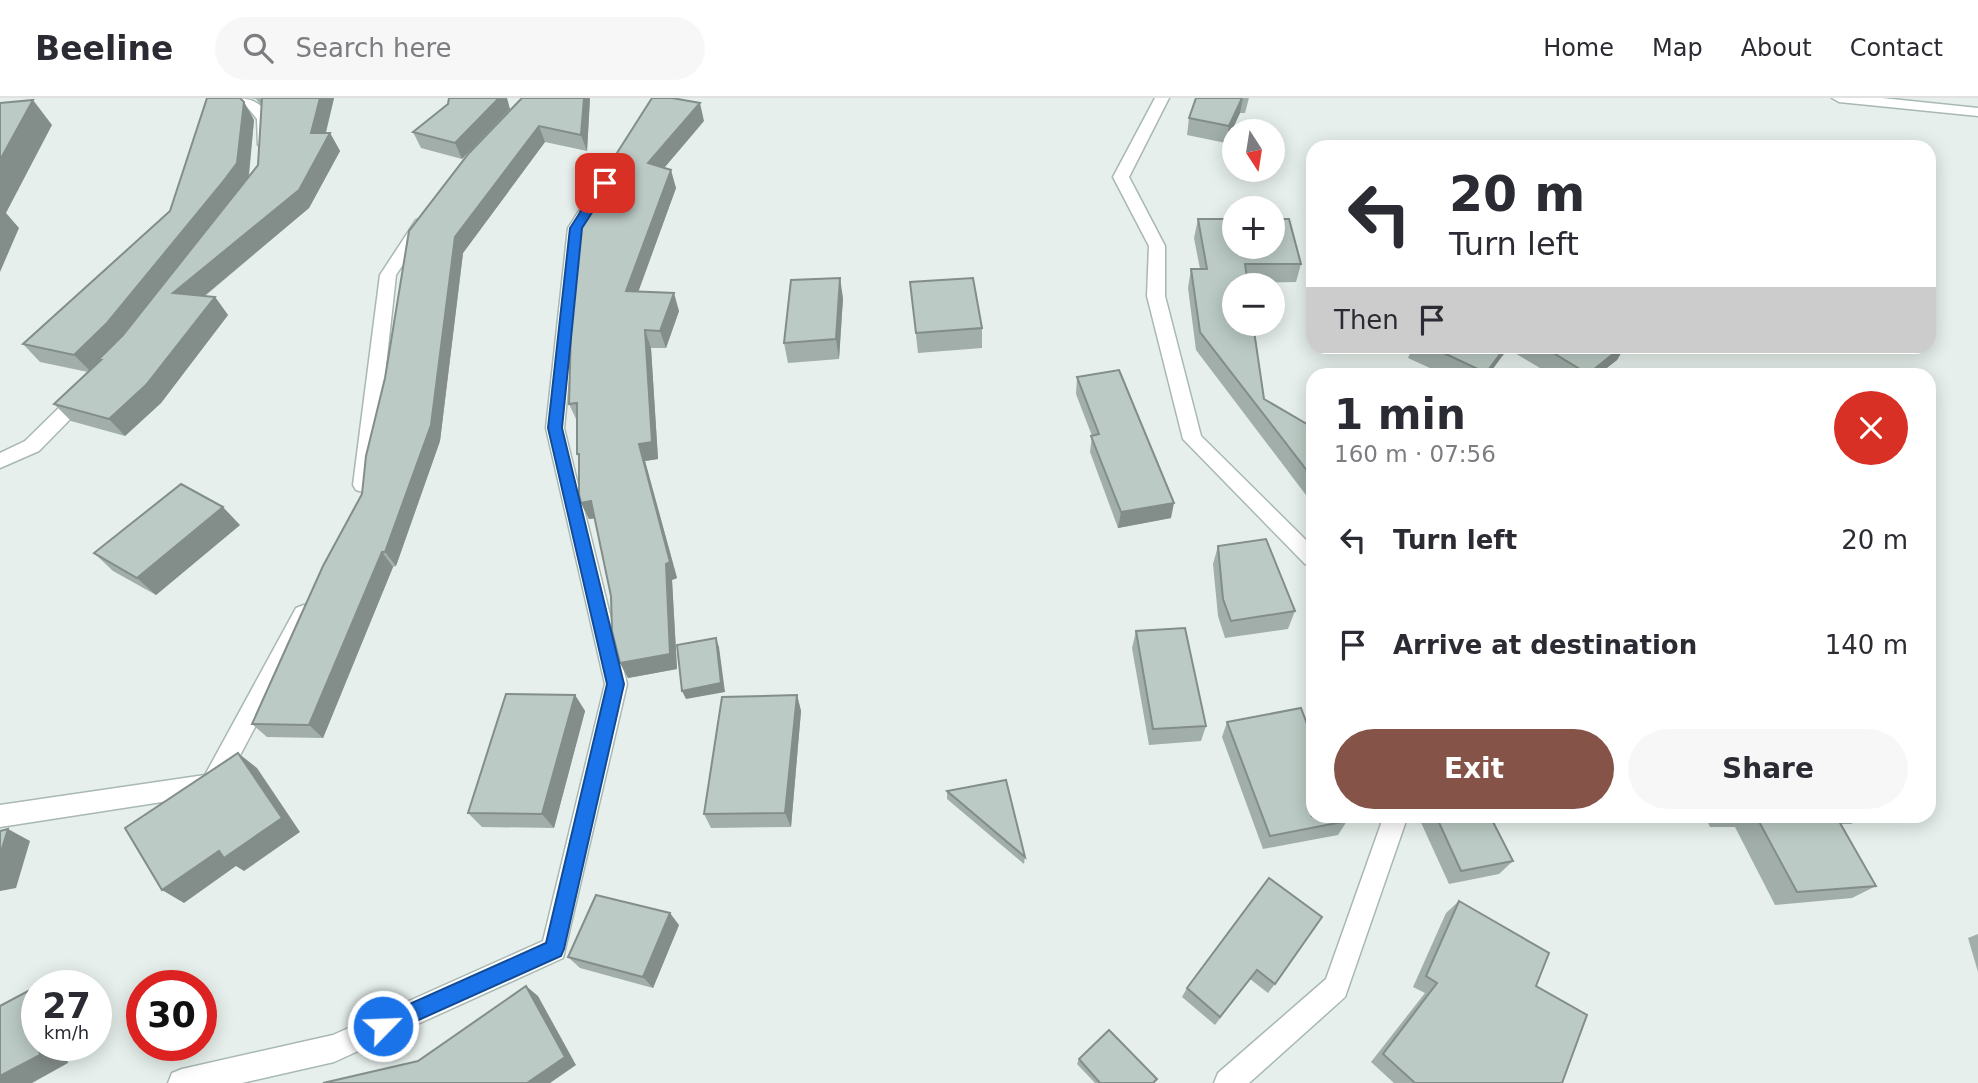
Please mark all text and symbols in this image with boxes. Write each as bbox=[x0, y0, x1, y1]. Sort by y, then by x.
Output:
search box bbox=[215, 17, 705, 80]
text: Beeline bbox=[35, 29, 173, 68]
icon: search bbox=[239, 29, 277, 67]
text: Search here bbox=[295, 33, 452, 63]
text: Home bbox=[1543, 34, 1614, 62]
text: Map bbox=[1652, 34, 1703, 62]
text: About bbox=[1741, 34, 1812, 62]
text: Contact bbox=[1850, 34, 1943, 62]
north arrow bbox=[1222, 119, 1284, 182]
map controls bbox=[1222, 119, 1285, 336]
pin bbox=[575, 153, 635, 213]
icon: arrive bbox=[586, 164, 624, 202]
text: 20 m bbox=[1449, 166, 1585, 223]
icon: left bbox=[1334, 168, 1425, 259]
button: + bbox=[1222, 196, 1285, 259]
text: Turn left bbox=[1449, 225, 1579, 263]
button: − bbox=[1222, 273, 1285, 336]
icon: arrive bbox=[1413, 301, 1451, 339]
text: Then bbox=[1334, 305, 1399, 335]
text: 1 min bbox=[1334, 390, 1466, 439]
button: close bbox=[1834, 391, 1908, 465]
text: 160 m · 07:56 bbox=[1334, 441, 1496, 467]
icon: left bbox=[1334, 521, 1372, 559]
text: Turn left bbox=[1393, 525, 1517, 555]
text: 20 m bbox=[1841, 525, 1908, 555]
icon: arrive bbox=[1334, 626, 1372, 664]
text: Arrive at destination bbox=[1393, 630, 1697, 660]
text: 140 m bbox=[1825, 630, 1908, 660]
button: Exit bbox=[1334, 729, 1614, 809]
button: Share bbox=[1628, 729, 1908, 809]
speed limit sign: 30 bbox=[126, 970, 217, 1061]
text: 27 bbox=[42, 986, 91, 1026]
position arrow bbox=[346, 989, 420, 1063]
text: km/h bbox=[44, 1022, 89, 1043]

